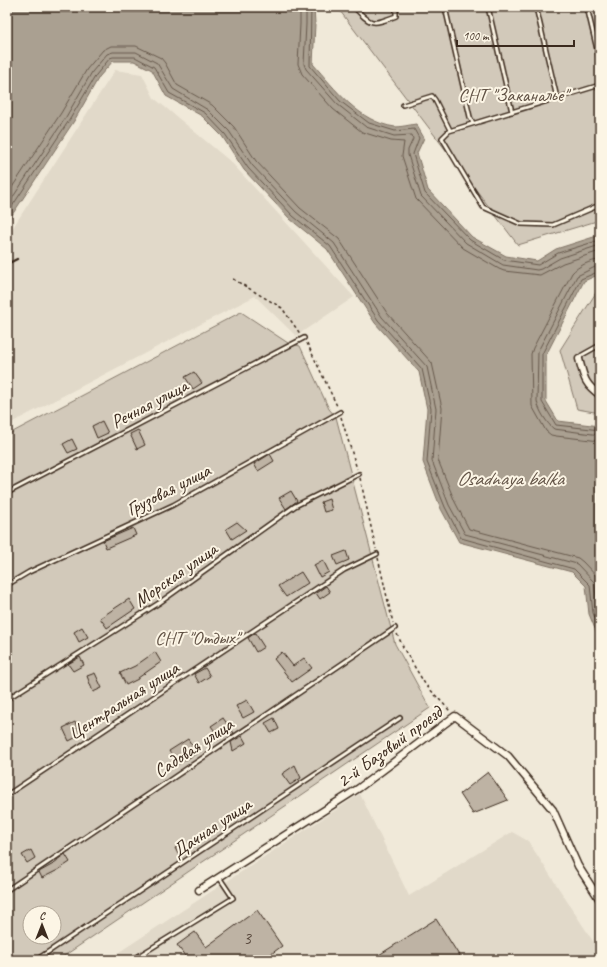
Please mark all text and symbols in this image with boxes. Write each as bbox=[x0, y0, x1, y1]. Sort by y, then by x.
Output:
scale bar bbox=[457, 22, 574, 48]
text: 100 m bbox=[463, 28, 490, 44]
park label: СНТ "Заканалье" bbox=[458, 83, 571, 107]
street label: Речная улица bbox=[107, 373, 194, 434]
street label: Грузовая улица bbox=[122, 458, 216, 521]
water label: Osadnaya balka bbox=[457, 466, 565, 491]
street label: Морская улица bbox=[129, 536, 224, 612]
park label: СНТ "Отдых" bbox=[155, 626, 243, 650]
street label: Центральная улица bbox=[64, 655, 185, 746]
street label: 2-й Базовый проезд bbox=[332, 699, 449, 793]
street label: Садовая улица bbox=[149, 711, 239, 783]
street label: Дачная улица bbox=[167, 791, 258, 863]
north arrow bbox=[22, 905, 62, 945]
text: С bbox=[39, 908, 46, 922]
house number: 3 bbox=[243, 928, 252, 949]

